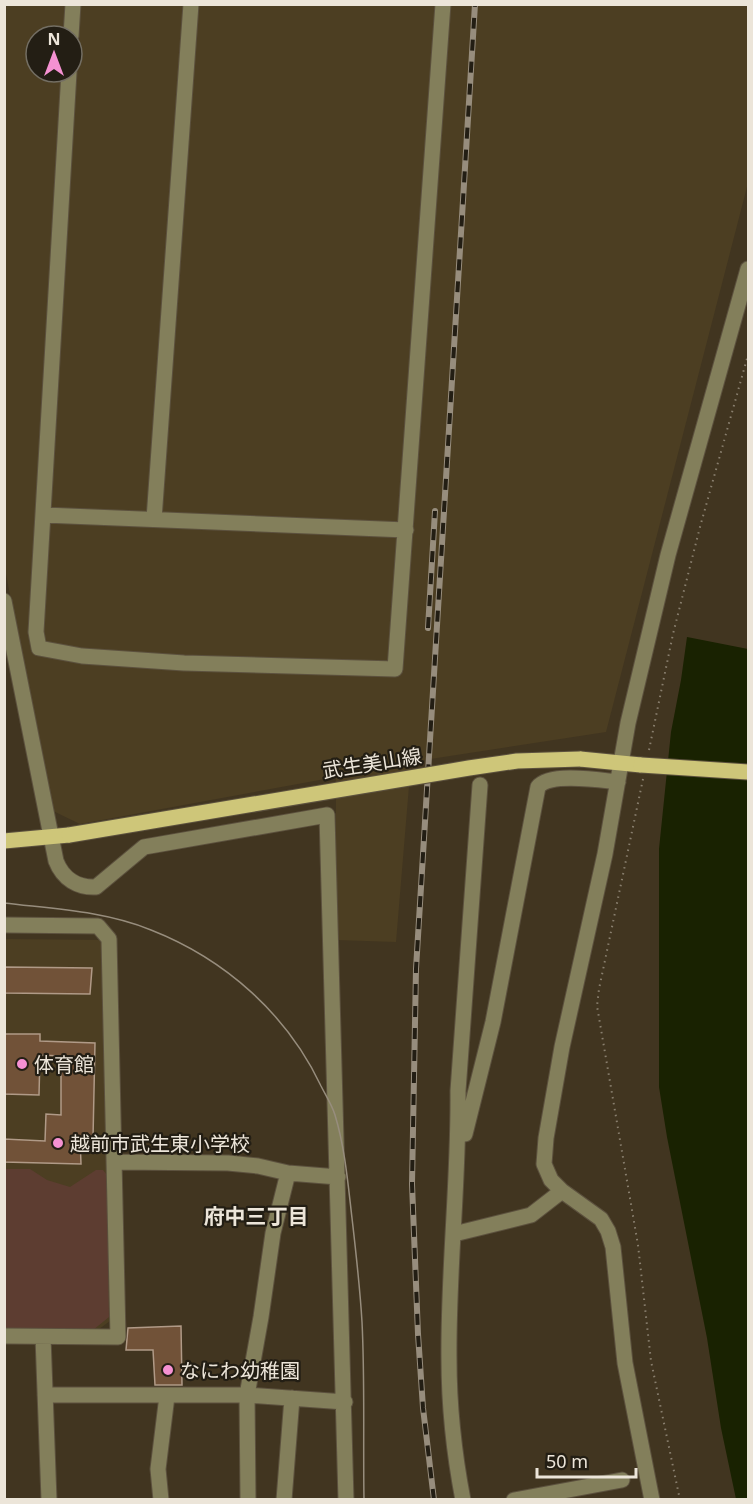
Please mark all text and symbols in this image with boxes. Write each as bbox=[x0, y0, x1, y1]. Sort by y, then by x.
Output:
north arrow bbox=[24, 24, 84, 84]
text: N bbox=[47, 28, 61, 50]
street label: 武生美山線 bbox=[321, 742, 423, 784]
place label: 体育館 bbox=[34, 1051, 94, 1078]
marker: 体育館 bbox=[15, 1057, 29, 1071]
place label: 越前市武生東小学校 bbox=[70, 1130, 250, 1157]
marker: 越前市武生東小学校 bbox=[51, 1136, 65, 1150]
district label: 府中三丁目 bbox=[204, 1202, 309, 1230]
place label: なにわ幼稚園 bbox=[180, 1357, 300, 1384]
marker: なにわ幼稚園 bbox=[161, 1363, 175, 1377]
scale bar bbox=[537, 1441, 636, 1479]
text: 50 m bbox=[546, 1449, 588, 1473]

